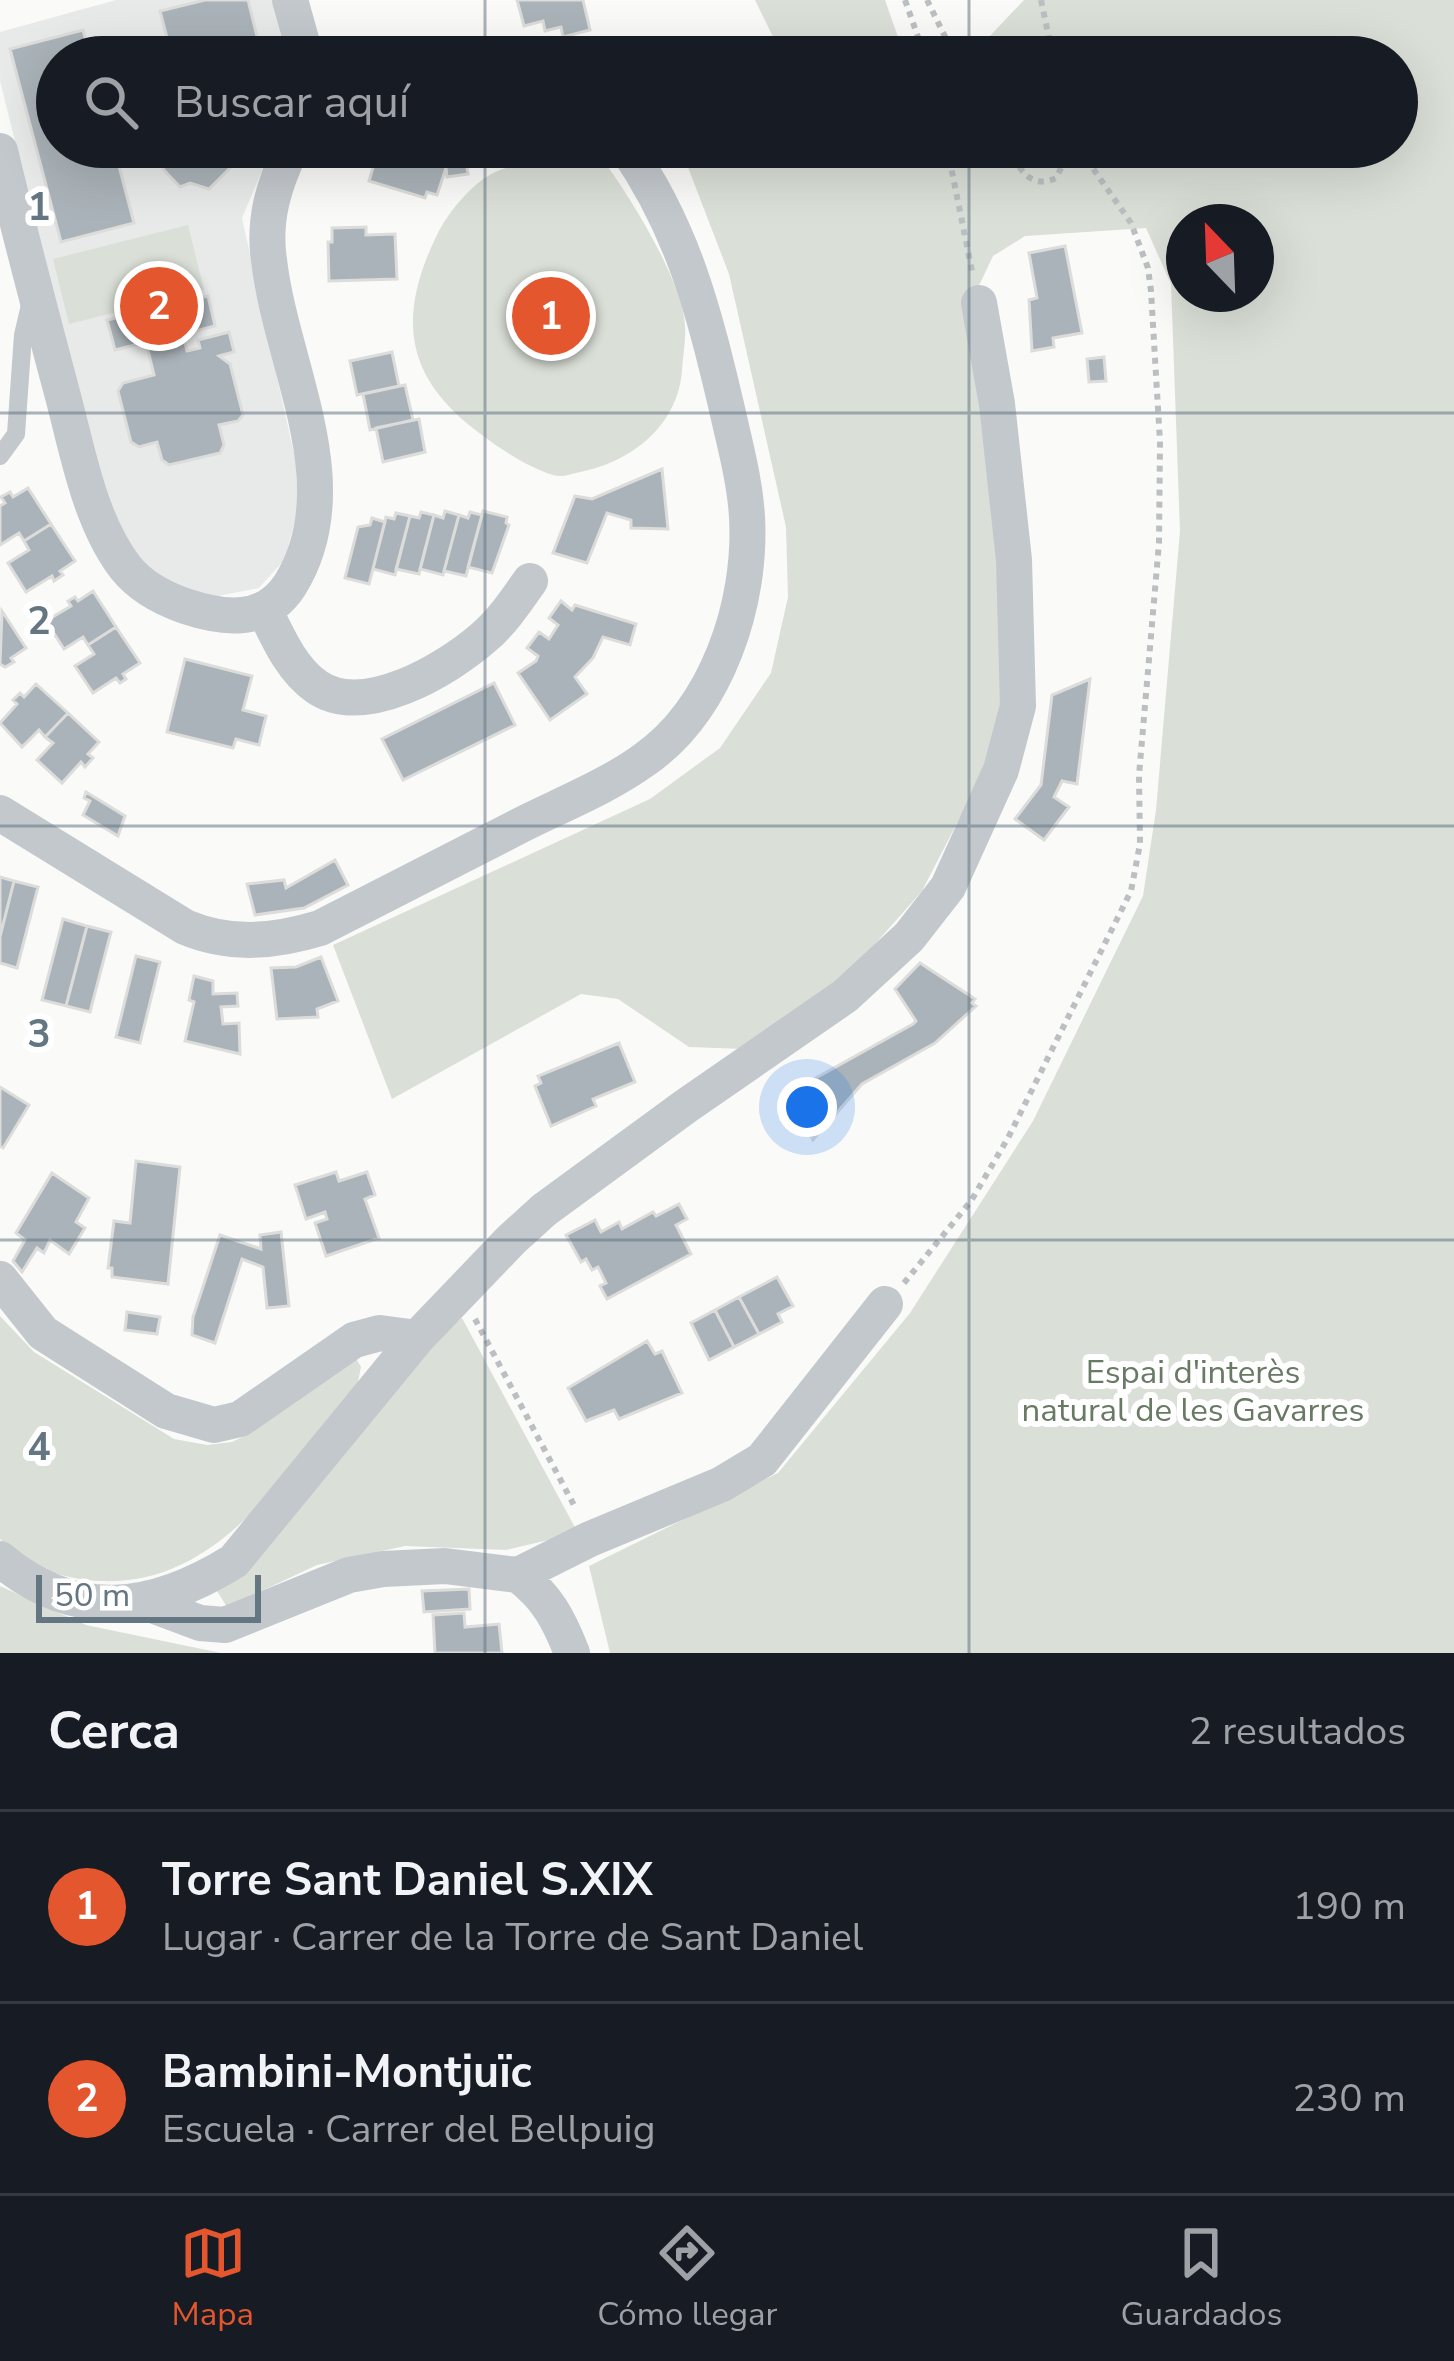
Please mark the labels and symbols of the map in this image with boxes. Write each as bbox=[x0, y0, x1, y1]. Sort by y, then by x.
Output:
text: 1 bbox=[27, 181, 51, 234]
north arrow bbox=[1166, 204, 1274, 312]
pin: 2 bbox=[120, 261, 198, 351]
pin: 1 bbox=[512, 271, 590, 361]
text: 2 bbox=[27, 595, 51, 648]
text: 3 bbox=[27, 1008, 51, 1061]
your location bbox=[777, 1077, 837, 1137]
park label: Espai d'interès natural de les Gavarres bbox=[1022, 1350, 1364, 1433]
text: 4 bbox=[27, 1421, 51, 1474]
scale bar bbox=[36, 1569, 261, 1622]

